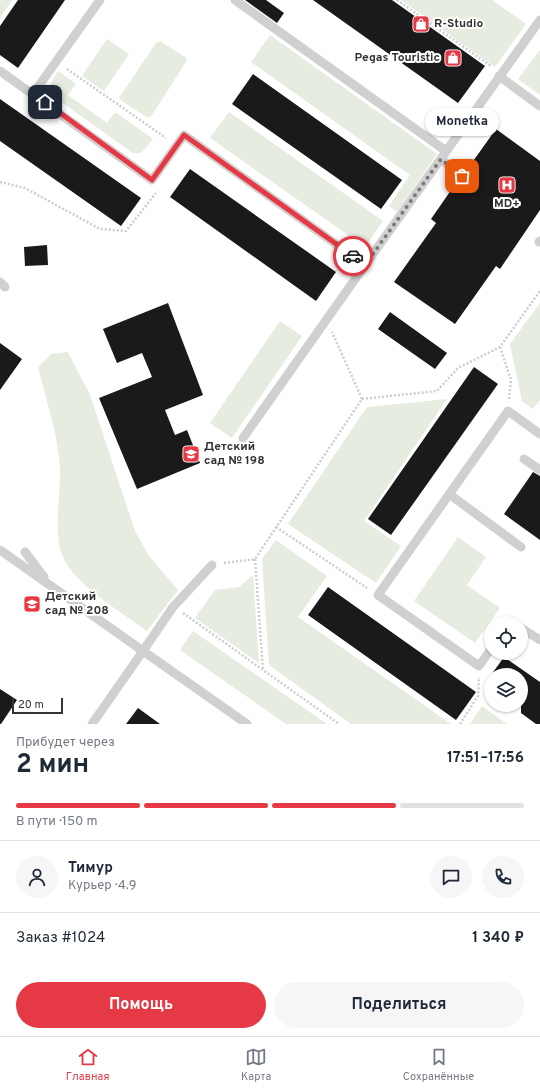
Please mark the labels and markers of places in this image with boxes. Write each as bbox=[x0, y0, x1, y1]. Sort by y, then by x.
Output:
shop icon: R-Studio bbox=[411, 14, 431, 34]
place label: R-Studio bbox=[434, 16, 483, 32]
shop icon: Pegas Touristic bbox=[443, 48, 463, 68]
place label: Pegas Touristic bbox=[354, 50, 440, 66]
pin bbox=[28, 85, 62, 119]
callout: Monetka bbox=[425, 108, 499, 136]
pin bbox=[445, 159, 479, 193]
hospital icon: MD+ bbox=[497, 175, 517, 195]
place label: MD+ bbox=[494, 196, 520, 212]
place label: Детский сад № 198 bbox=[204, 439, 265, 469]
school or university icon: Детский сад № 198 bbox=[181, 444, 201, 464]
place label: Детский сад № 208 bbox=[45, 589, 109, 619]
school or university icon: Детский сад № 208 bbox=[22, 594, 42, 614]

